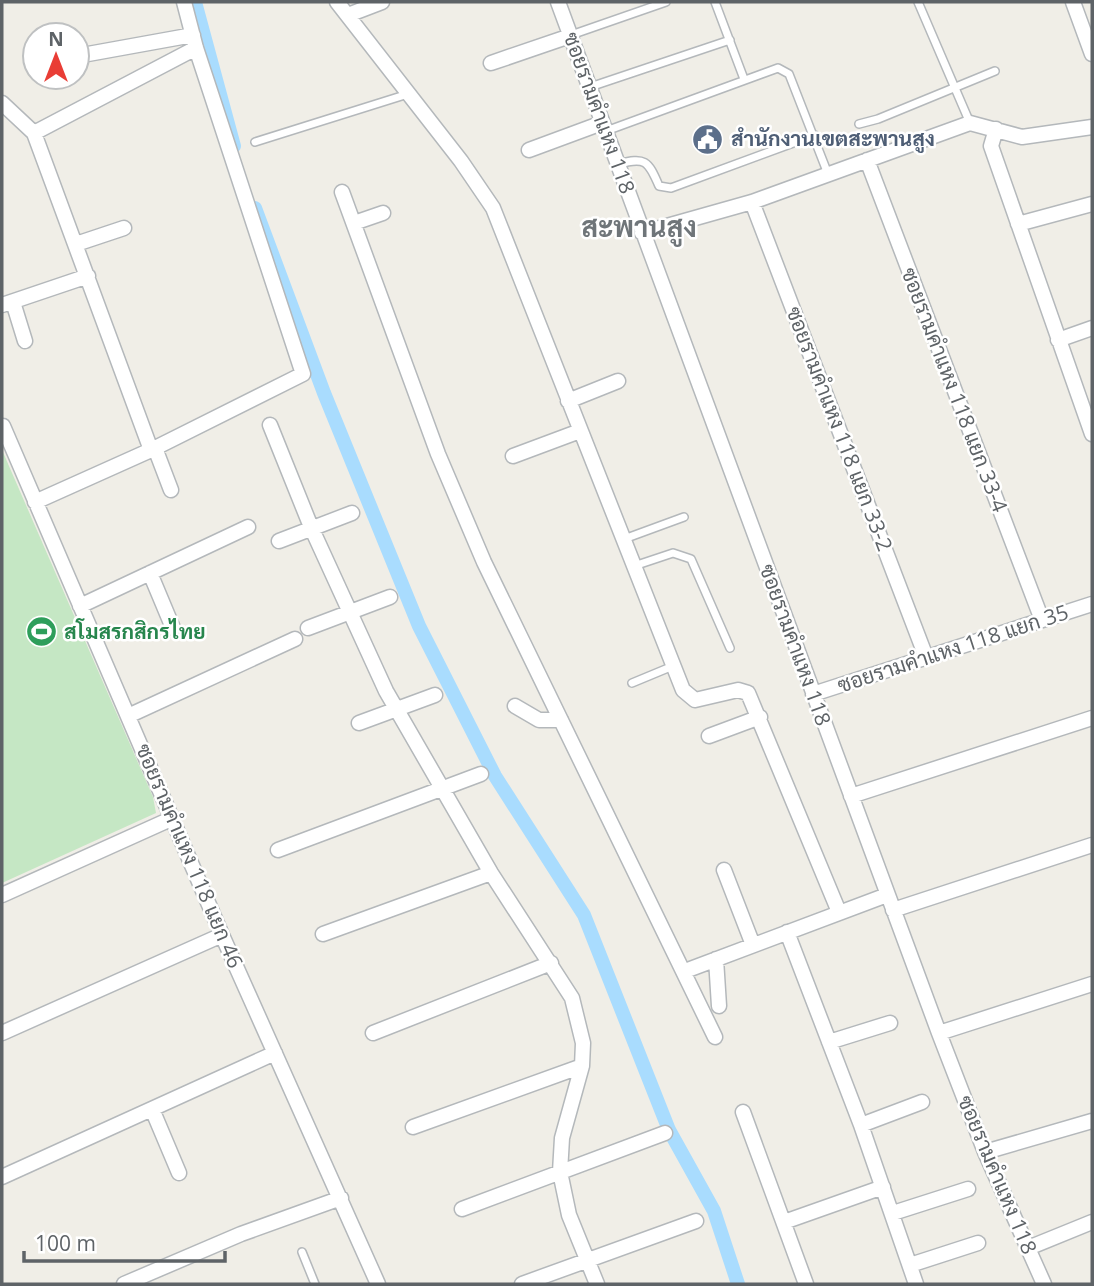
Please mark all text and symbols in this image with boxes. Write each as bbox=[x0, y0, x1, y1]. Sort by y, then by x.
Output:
north arrow bbox=[21, 21, 91, 91]
text: N bbox=[48, 26, 64, 52]
street label: ซอยรามคำแหง 118 bbox=[558, 28, 642, 197]
public building icon: สำนักงานเขตสะพานสูง bbox=[691, 122, 725, 156]
place label: สำนักงานเขตสะพานสูง bbox=[731, 124, 935, 153]
district label: สะพานสูง bbox=[581, 207, 697, 247]
street label: ซอยรามคำแหง 118 แยก 33-4 bbox=[895, 263, 1015, 516]
street label: ซอยรามคำแหง 118 แยก 33-2 bbox=[780, 302, 900, 555]
street label: ซอยรามคำแหง 118 bbox=[754, 560, 838, 729]
street label: ซอยรามคำแหง 118 แยก 35 bbox=[834, 597, 1072, 699]
sports icon: สโมสรกสิกรไทย bbox=[24, 615, 58, 649]
place label: สโมสรกสิกรไทย bbox=[64, 617, 206, 645]
street label: ซอยรามคำแหง 118 แยก 46 bbox=[130, 739, 250, 972]
street label: ซอยรามคำแหง 118 bbox=[952, 1091, 1044, 1258]
scale bar bbox=[24, 1220, 226, 1264]
text: 100 m bbox=[35, 1229, 96, 1257]

